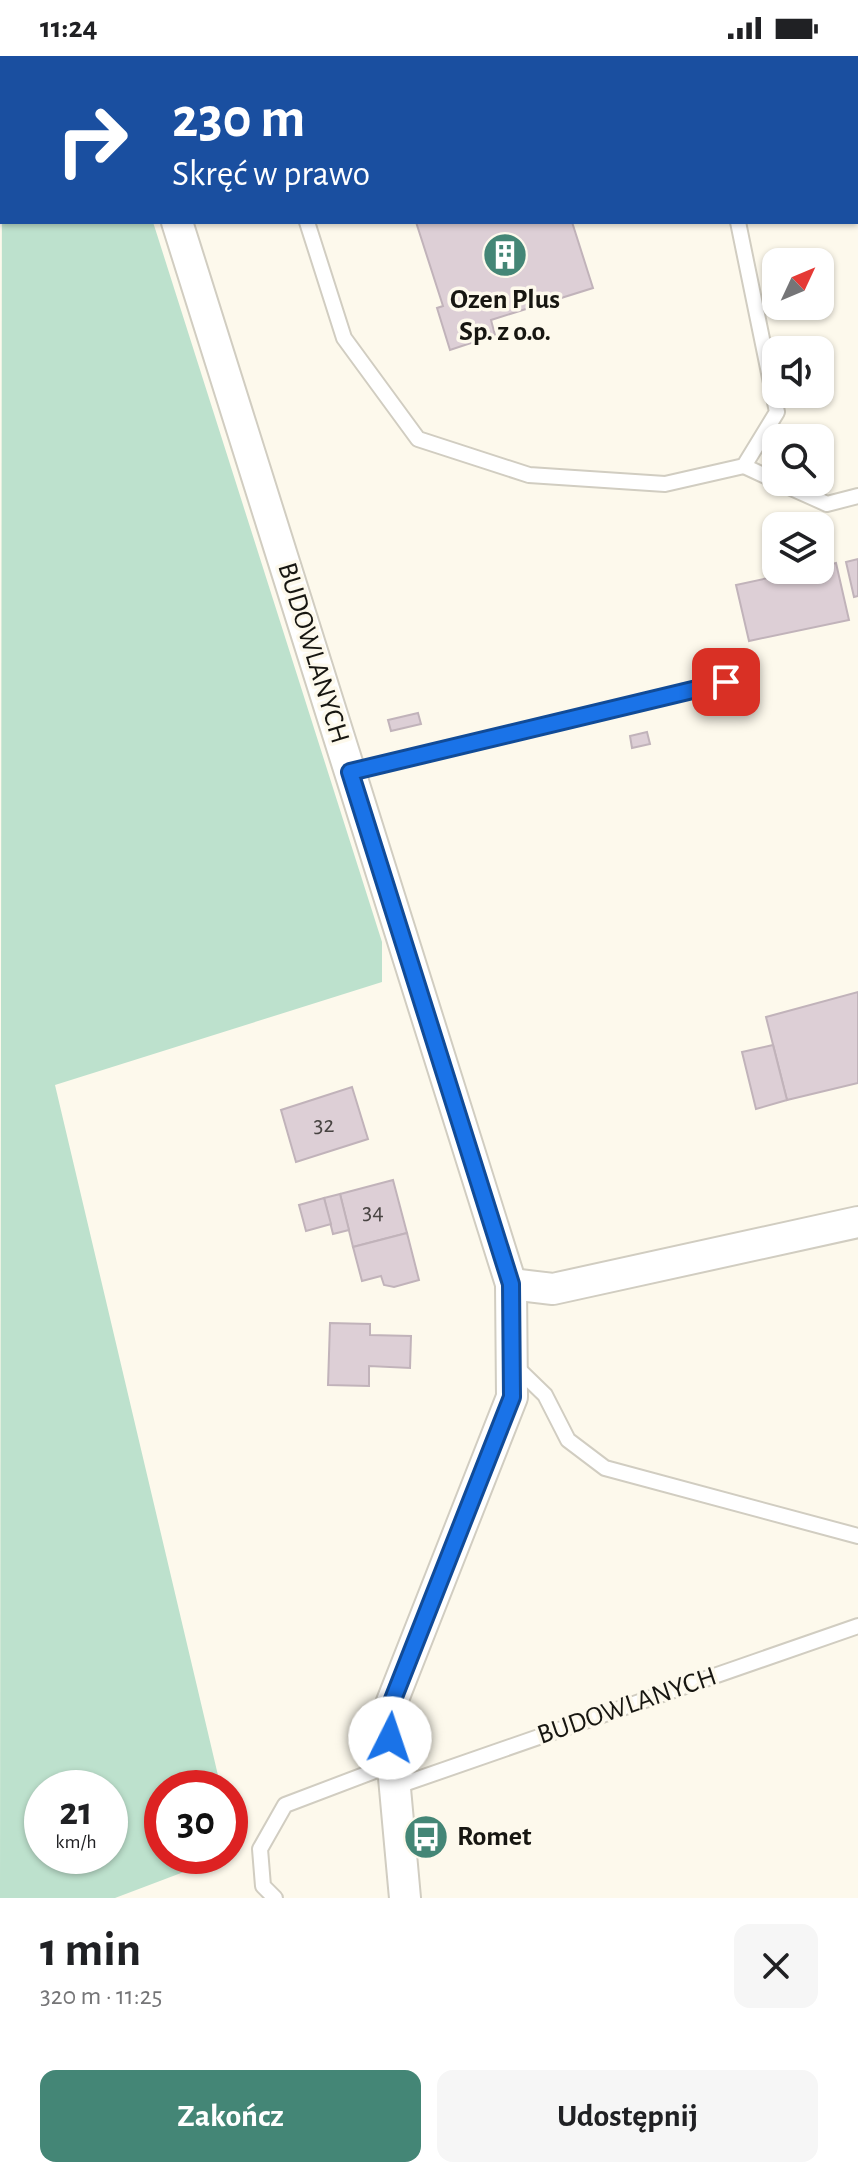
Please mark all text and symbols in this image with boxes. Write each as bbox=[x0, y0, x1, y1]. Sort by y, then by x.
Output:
text: 11:24 bbox=[40, 13, 98, 43]
icon: right bbox=[40, 88, 144, 192]
text: 230 m bbox=[172, 91, 305, 147]
text: Skręć w prawo bbox=[172, 156, 370, 192]
building icon: Ozen Plus Sp. z o.o. bbox=[481, 231, 529, 279]
north arrow bbox=[762, 248, 834, 320]
map controls bbox=[762, 248, 834, 584]
place label: Ozen Plus Sp. z o.o. bbox=[450, 286, 560, 346]
button: sound bbox=[762, 336, 834, 408]
button: search bbox=[762, 424, 834, 496]
button: layers bbox=[762, 512, 834, 584]
street label: BUDOWLANYCH bbox=[272, 559, 354, 747]
pin bbox=[692, 648, 760, 716]
icon: arrive bbox=[704, 660, 748, 704]
house number: 32 bbox=[314, 1113, 334, 1137]
house number: 34 bbox=[362, 1200, 384, 1224]
street label: BUDOWLANYCH bbox=[534, 1662, 720, 1750]
position arrow bbox=[348, 1696, 432, 1780]
speed limit sign: 30 bbox=[144, 1770, 248, 1874]
text: 21 bbox=[59, 1792, 93, 1832]
bus stop icon: Romet bbox=[402, 1813, 450, 1861]
place label: Romet bbox=[457, 1823, 532, 1851]
text: km/h bbox=[55, 1832, 97, 1852]
button: close bbox=[734, 1924, 818, 2008]
text: 1 min bbox=[40, 1927, 141, 1975]
text: 320 m · 11:25 bbox=[40, 1983, 162, 2009]
button: Zakończ bbox=[40, 2070, 421, 2162]
button: Udostępnij bbox=[437, 2070, 818, 2162]

